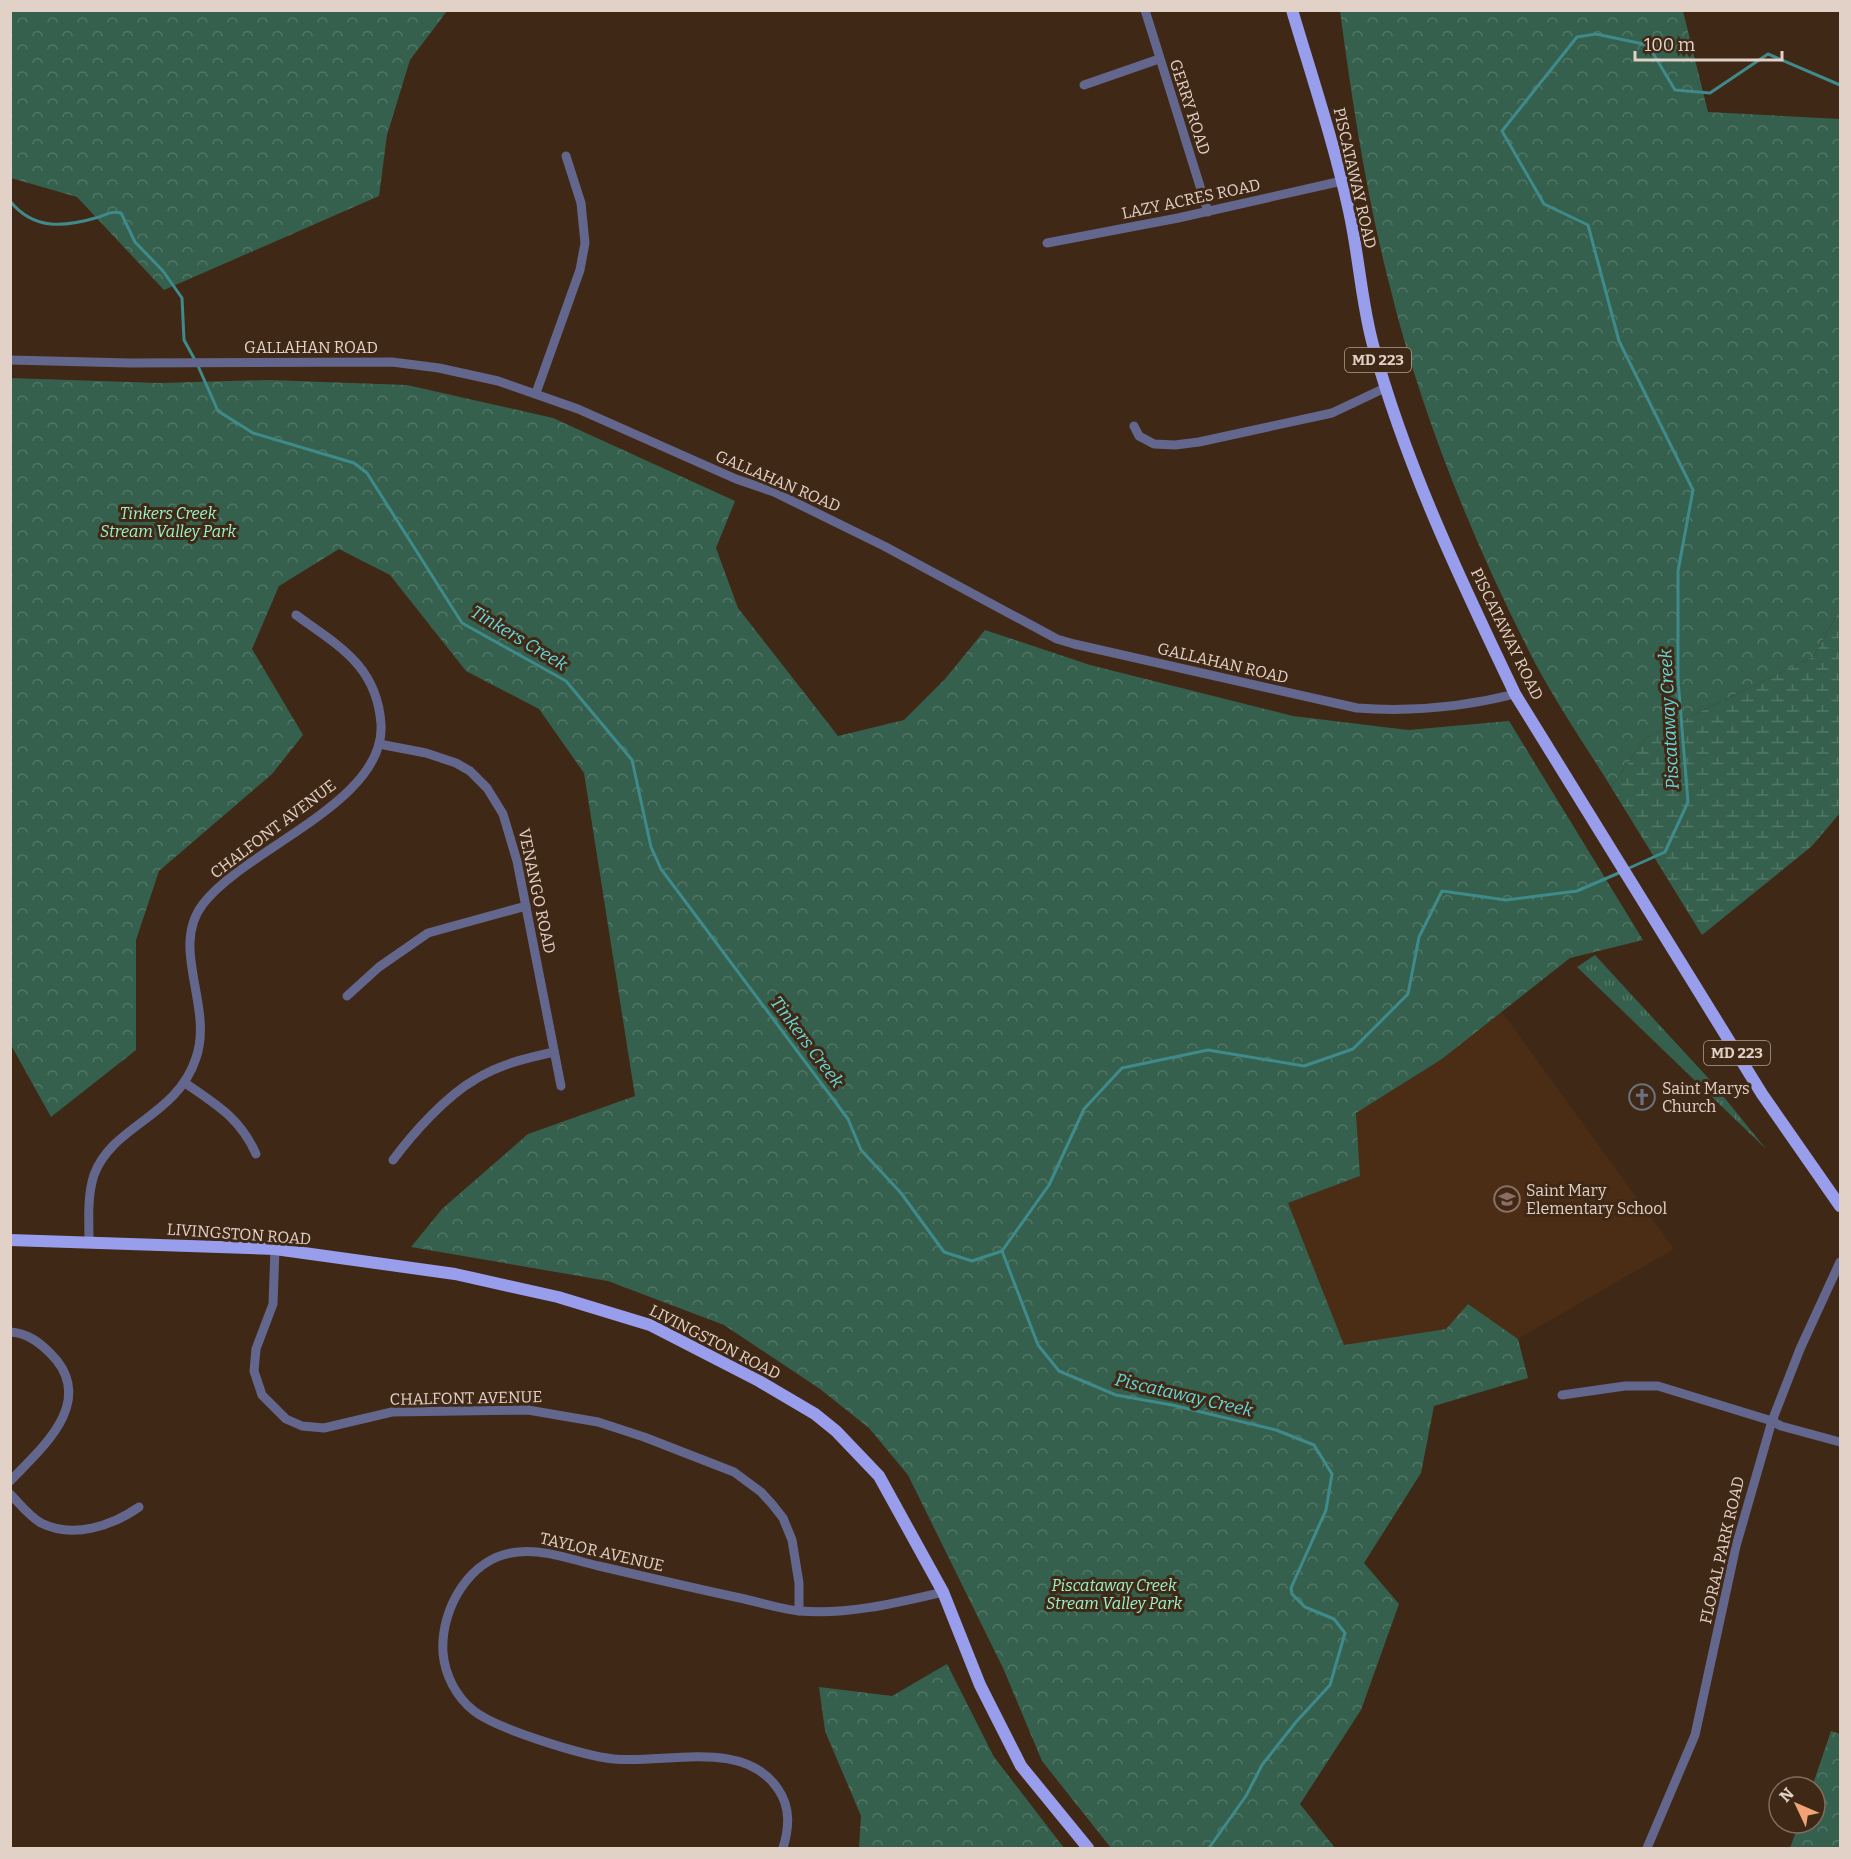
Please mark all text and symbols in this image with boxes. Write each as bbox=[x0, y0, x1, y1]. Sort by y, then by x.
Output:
scale bar bbox=[1635, 24, 1782, 62]
text: 100 m bbox=[1644, 34, 1695, 56]
street label: GERRY ROAD bbox=[1166, 57, 1214, 157]
street label: PISCATAWAY ROAD bbox=[1330, 106, 1380, 250]
street label: LAZY ACRES ROAD bbox=[1120, 175, 1262, 223]
street label: GALLAHAN ROAD bbox=[244, 338, 378, 357]
road number: MD 223 bbox=[1345, 348, 1411, 372]
street label: GALLAHAN ROAD bbox=[713, 446, 843, 516]
park label: Tinkers Creek Stream Valley Park bbox=[100, 504, 236, 541]
street label: PISCATAWAY ROAD bbox=[1467, 565, 1547, 703]
water label: Tinkers Creek bbox=[467, 601, 571, 676]
street label: GALLAHAN ROAD bbox=[1156, 639, 1290, 687]
water label: Piscataway Creek bbox=[1654, 648, 1684, 790]
street label: CHALFONT AVENUE bbox=[206, 775, 340, 883]
street label: VENANGO ROAD bbox=[514, 827, 560, 955]
water label: Tinkers Creek bbox=[765, 992, 849, 1092]
road number: MD 223 bbox=[1704, 1041, 1770, 1065]
place label: Saint Marys Church bbox=[1662, 1079, 1750, 1116]
church icon: Saint Marys Church bbox=[1627, 1082, 1657, 1112]
place label: Saint Mary Elementary School bbox=[1526, 1181, 1667, 1218]
school or university icon: Saint Mary Elementary School bbox=[1492, 1184, 1522, 1214]
street label: LIVINGSTON ROAD bbox=[166, 1219, 312, 1249]
street label: LIVINGSTON ROAD bbox=[646, 1301, 784, 1383]
water label: Piscataway Creek bbox=[1113, 1368, 1255, 1422]
street label: CHALFONT AVENUE bbox=[390, 1387, 542, 1409]
street label: FLORAL PARK ROAD bbox=[1696, 1474, 1748, 1626]
street label: TAYLOR AVENUE bbox=[538, 1528, 666, 1576]
park label: Piscataway Creek Stream Valley Park bbox=[1046, 1576, 1182, 1613]
north arrow bbox=[1767, 1775, 1827, 1835]
text: N bbox=[1775, 1784, 1798, 1806]

